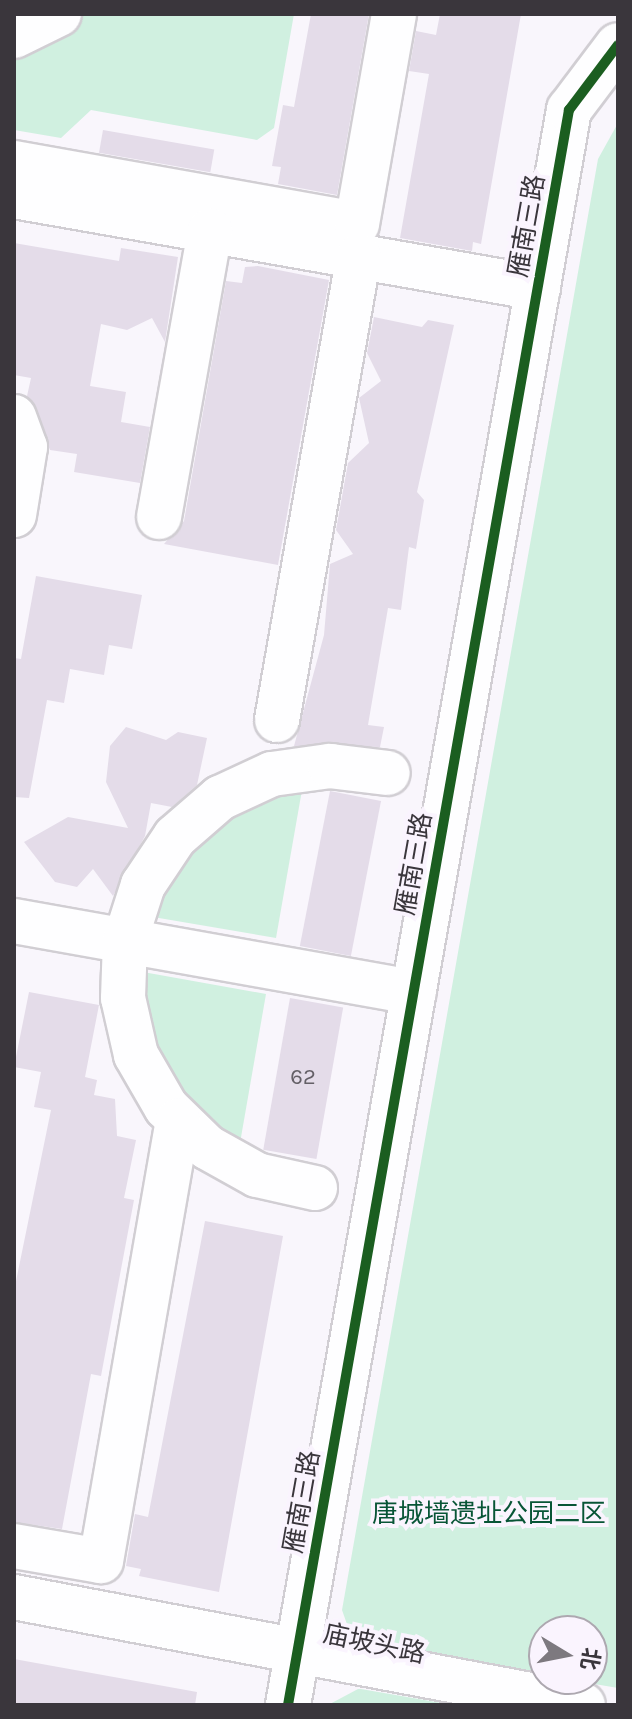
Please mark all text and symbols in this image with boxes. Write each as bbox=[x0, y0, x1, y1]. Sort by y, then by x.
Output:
street label: 雁南三路 bbox=[503, 172, 551, 280]
street label: 雁南三路 bbox=[390, 810, 438, 918]
house number: 62 bbox=[290, 1065, 316, 1091]
street label: 雁南三路 bbox=[278, 1448, 326, 1556]
park label: 唐城墙遗址公园二区 bbox=[372, 1498, 606, 1530]
north arrow bbox=[528, 1615, 608, 1695]
street label: 庙坡头路 bbox=[320, 1618, 428, 1670]
text: 北 bbox=[575, 1646, 604, 1672]

